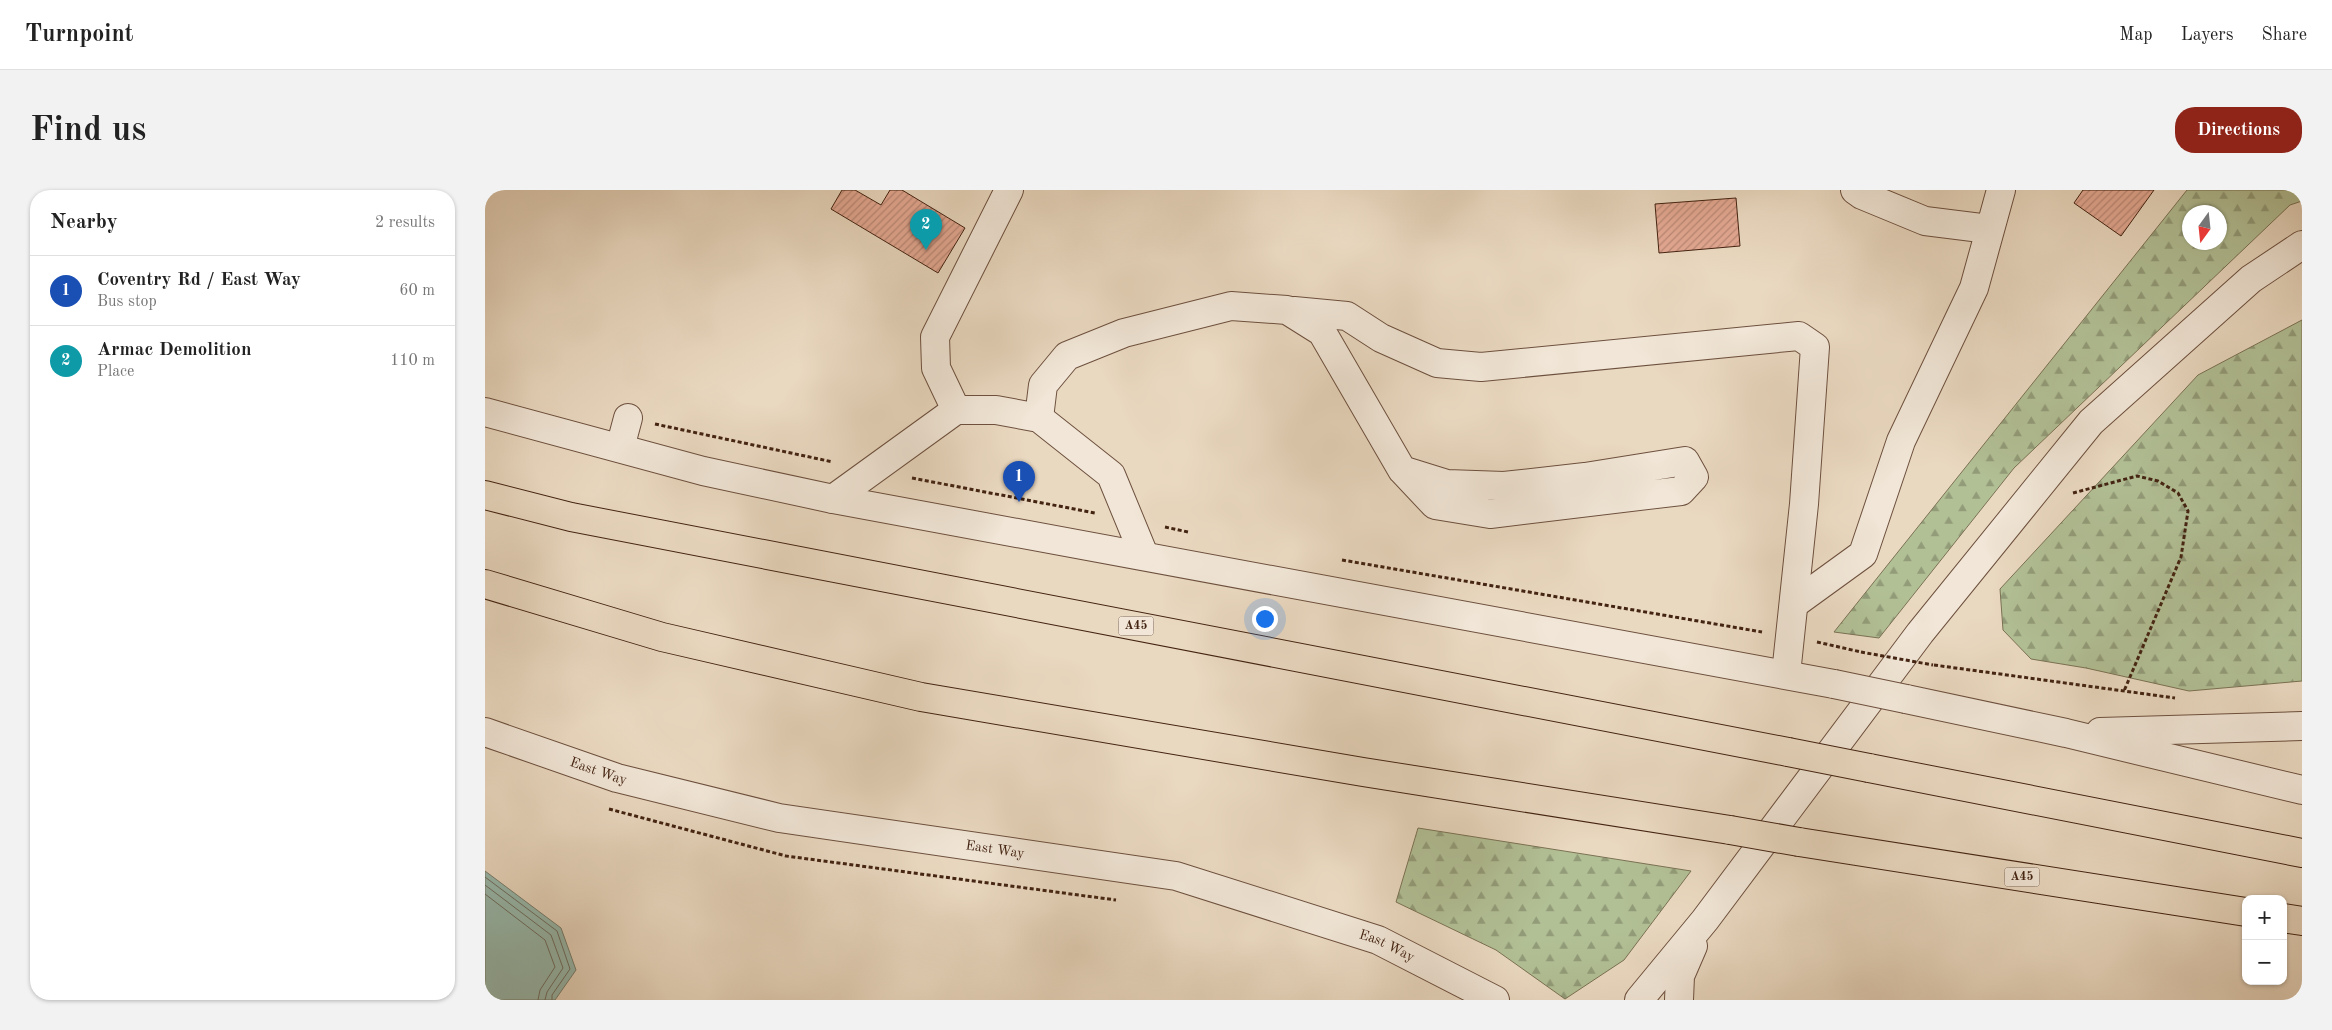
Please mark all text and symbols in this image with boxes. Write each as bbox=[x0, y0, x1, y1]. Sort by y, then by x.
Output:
text: Turnpoint bbox=[25, 23, 133, 47]
text: Map bbox=[2119, 26, 2153, 44]
text: Layers bbox=[2181, 26, 2233, 44]
text: Share bbox=[2261, 26, 2307, 44]
button: Directions bbox=[2175, 107, 2302, 153]
text: Find us bbox=[30, 113, 146, 148]
north arrow bbox=[2182, 205, 2227, 250]
pin: 2 bbox=[910, 209, 942, 250]
text: Nearby bbox=[50, 212, 118, 233]
text: 2 results bbox=[375, 215, 435, 231]
text: Coventry Rd / East Way bbox=[97, 271, 301, 290]
text: 1 bbox=[61, 283, 71, 299]
text: 60 m bbox=[399, 283, 435, 299]
text: Bus stop bbox=[97, 294, 157, 310]
text: Armac Demolition bbox=[97, 341, 251, 360]
text: 2 bbox=[61, 353, 71, 369]
text: 110 m bbox=[390, 353, 435, 369]
text: Place bbox=[97, 364, 134, 380]
pin: 1 bbox=[1003, 461, 1035, 502]
your location bbox=[1252, 606, 1278, 632]
road number: A45 bbox=[1119, 616, 1153, 636]
street label: East Way bbox=[568, 755, 629, 787]
street label: East Way bbox=[965, 838, 1026, 861]
road number: A45 bbox=[2005, 868, 2039, 886]
map controls bbox=[2242, 895, 2287, 985]
button: + bbox=[2242, 895, 2287, 940]
street label: East Way bbox=[1357, 927, 1417, 965]
button: − bbox=[2242, 940, 2287, 985]

